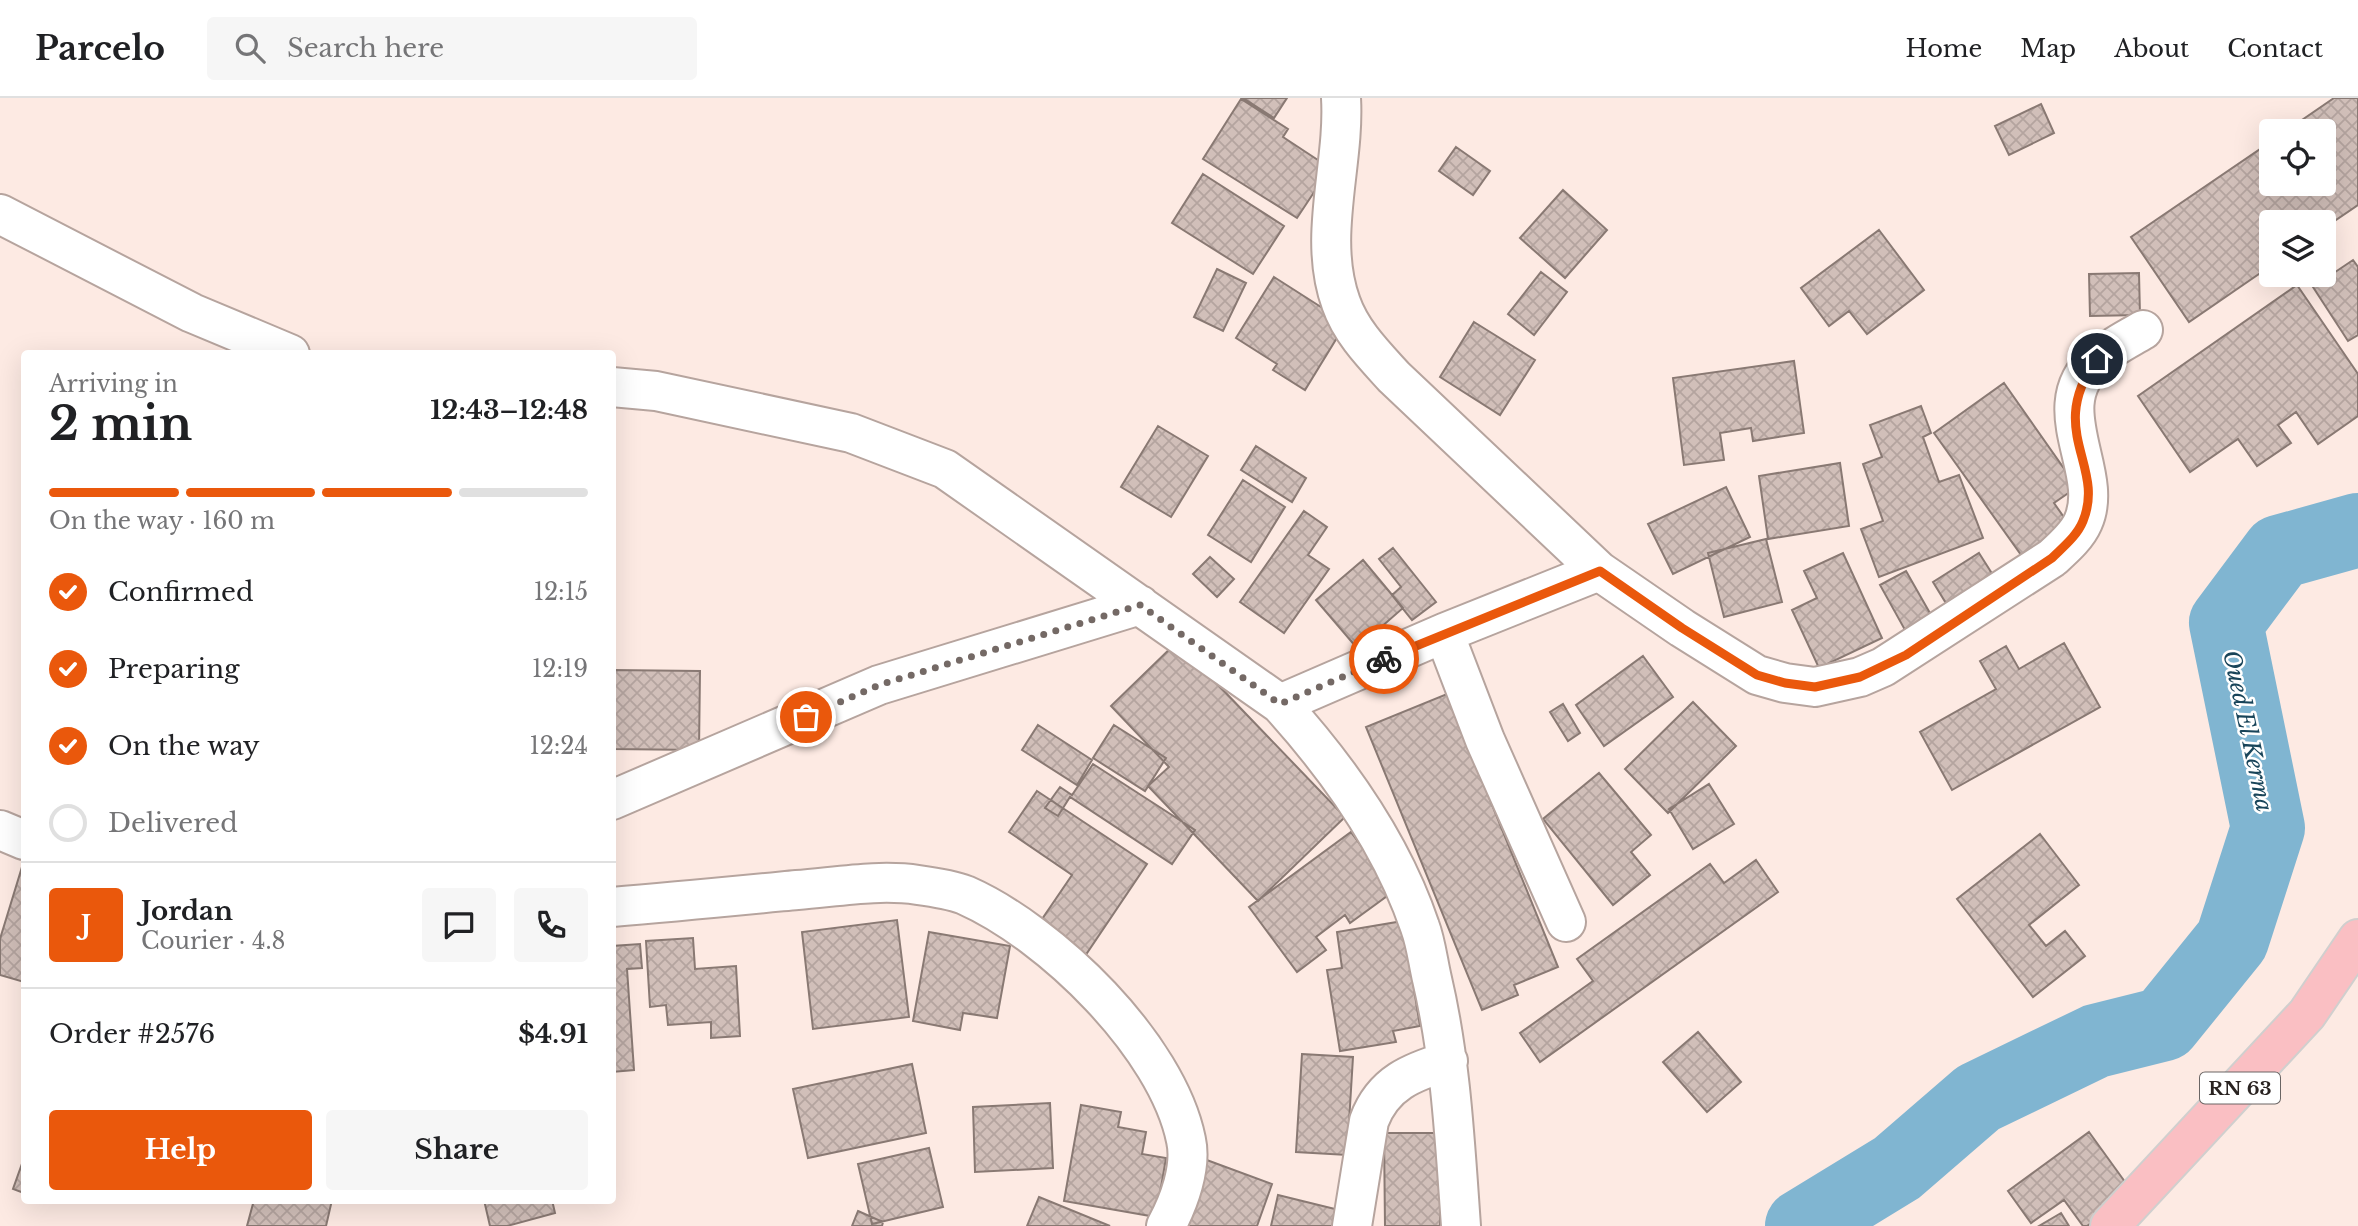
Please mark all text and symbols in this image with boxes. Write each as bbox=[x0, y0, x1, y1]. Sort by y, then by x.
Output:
search box bbox=[207, 17, 697, 80]
text: Parcelo bbox=[35, 28, 165, 69]
icon: search bbox=[231, 29, 269, 67]
text: Search here bbox=[287, 32, 444, 64]
text: Home bbox=[1906, 34, 1982, 63]
text: Map bbox=[2020, 34, 2076, 63]
text: About bbox=[2114, 34, 2189, 63]
text: Contact bbox=[2227, 34, 2323, 63]
map controls bbox=[2259, 119, 2336, 287]
button: locate bbox=[2259, 119, 2336, 196]
button: layers bbox=[2259, 210, 2336, 287]
pin bbox=[2067, 329, 2127, 389]
icon: home bbox=[2078, 340, 2116, 378]
text: Arriving in bbox=[49, 370, 178, 398]
text: 12:43–12:48 bbox=[430, 394, 588, 426]
text: 2 min bbox=[49, 395, 192, 452]
text: On the way · 160 m bbox=[49, 507, 275, 535]
icon: check bbox=[49, 573, 87, 611]
text: Confirmed bbox=[108, 576, 253, 608]
text: 12:15 bbox=[534, 578, 588, 606]
courier bbox=[1349, 624, 1419, 694]
icon: bike bbox=[1365, 640, 1403, 678]
water label: Oued El Kerma bbox=[2217, 648, 2279, 814]
icon: check bbox=[49, 650, 87, 688]
text: Preparing bbox=[108, 653, 240, 685]
text: 12:19 bbox=[532, 655, 588, 683]
pin bbox=[776, 687, 836, 747]
icon: bag bbox=[787, 698, 825, 736]
icon: check bbox=[49, 727, 87, 765]
text: On the way bbox=[108, 730, 260, 762]
text: 12:24 bbox=[529, 732, 588, 760]
text: Delivered bbox=[108, 807, 238, 839]
button: chat bbox=[422, 888, 496, 962]
button: phone bbox=[514, 888, 588, 962]
text: Jordan bbox=[141, 895, 233, 927]
text: J bbox=[81, 909, 91, 941]
text: Courier · 4.8 bbox=[141, 927, 286, 955]
text: Order #2576 bbox=[49, 1018, 215, 1050]
text: $4.91 bbox=[518, 1018, 588, 1050]
road number: RN 63 bbox=[2200, 1072, 2280, 1104]
button: Help bbox=[49, 1110, 312, 1190]
button: Share bbox=[326, 1110, 588, 1190]

